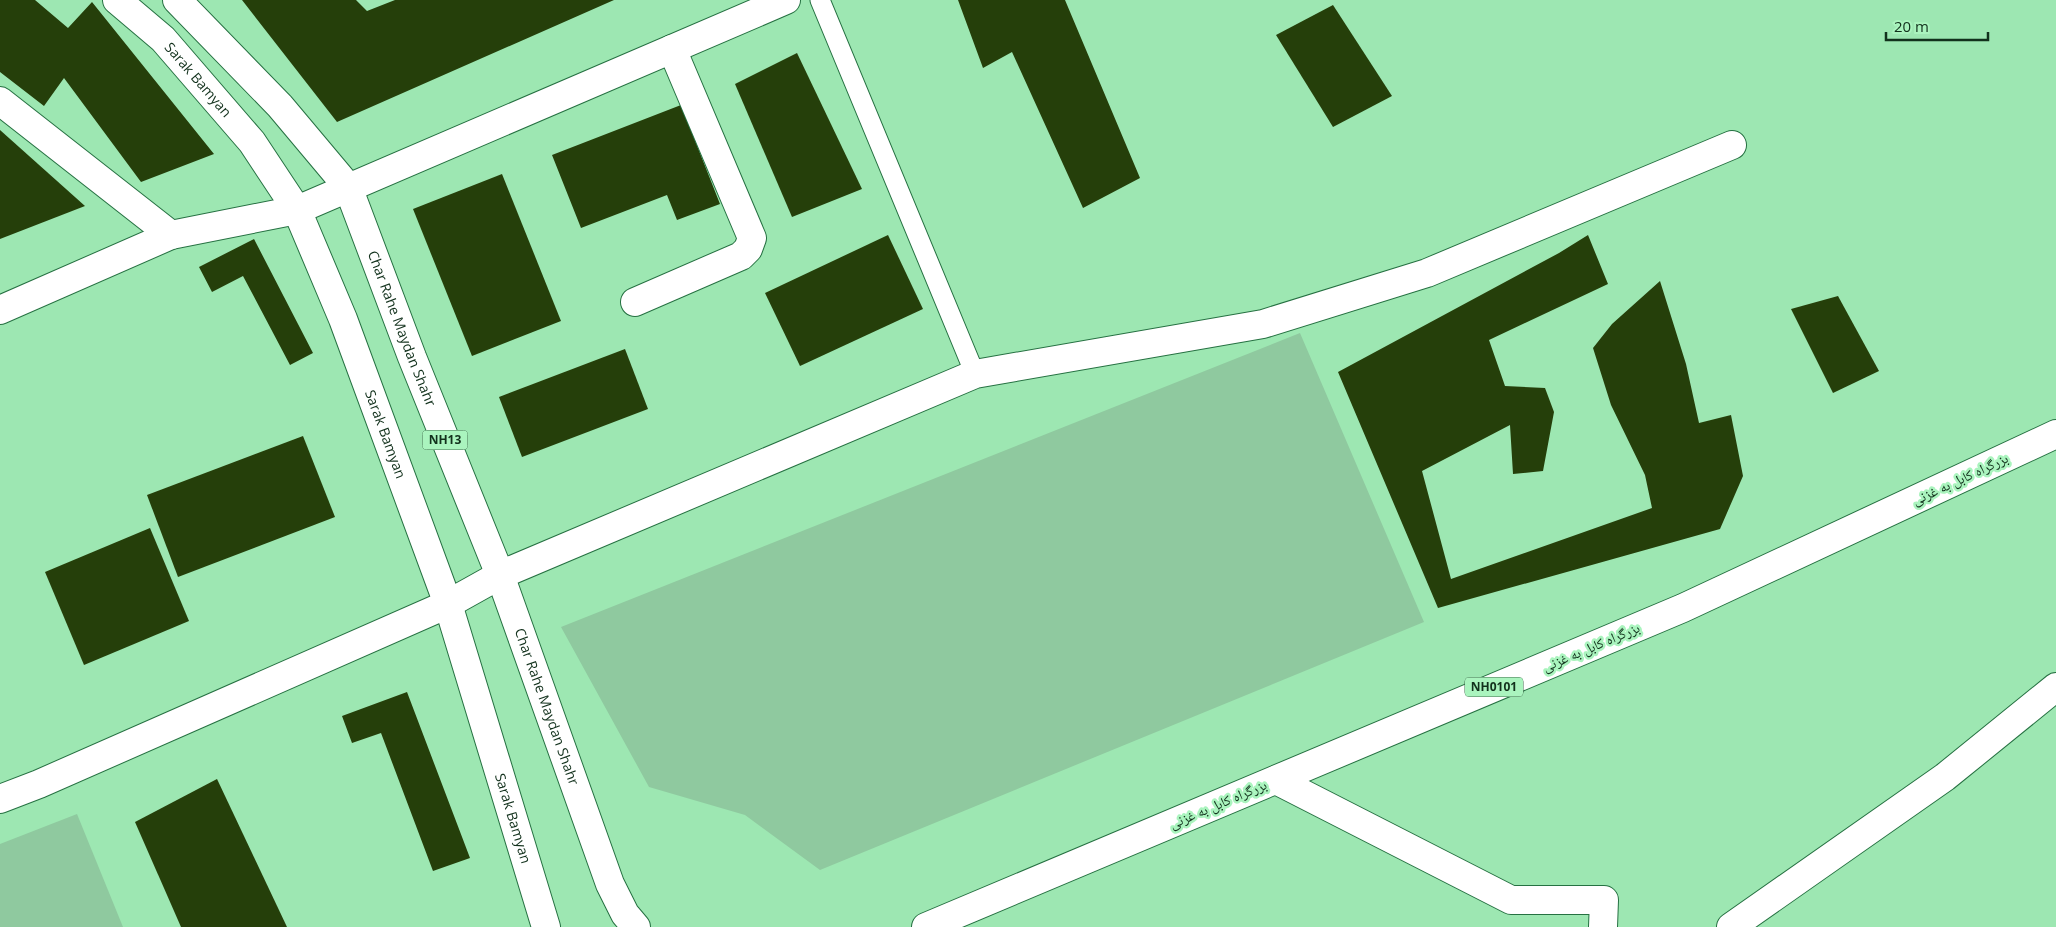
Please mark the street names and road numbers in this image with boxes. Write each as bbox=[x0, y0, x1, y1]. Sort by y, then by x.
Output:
street label: Sarak Bamyan bbox=[161, 38, 236, 121]
street label: Char Rahe Maydan Shahr bbox=[364, 248, 441, 409]
street label: Sarak Bamyan bbox=[361, 387, 411, 481]
road number: NH13 bbox=[422, 430, 468, 450]
street label: بزرگراه کابل به غزنی bbox=[1909, 448, 2011, 509]
street label: بزرگراه کابل به غزنی bbox=[1539, 617, 1643, 676]
street label: Char Rahe Maydan Shahr bbox=[511, 625, 584, 788]
road number: NH0101 bbox=[1465, 678, 1523, 696]
street label: Sarak Bamyan bbox=[491, 771, 536, 866]
street label: بزرگراه کابل به غزنی bbox=[1166, 774, 1270, 833]

